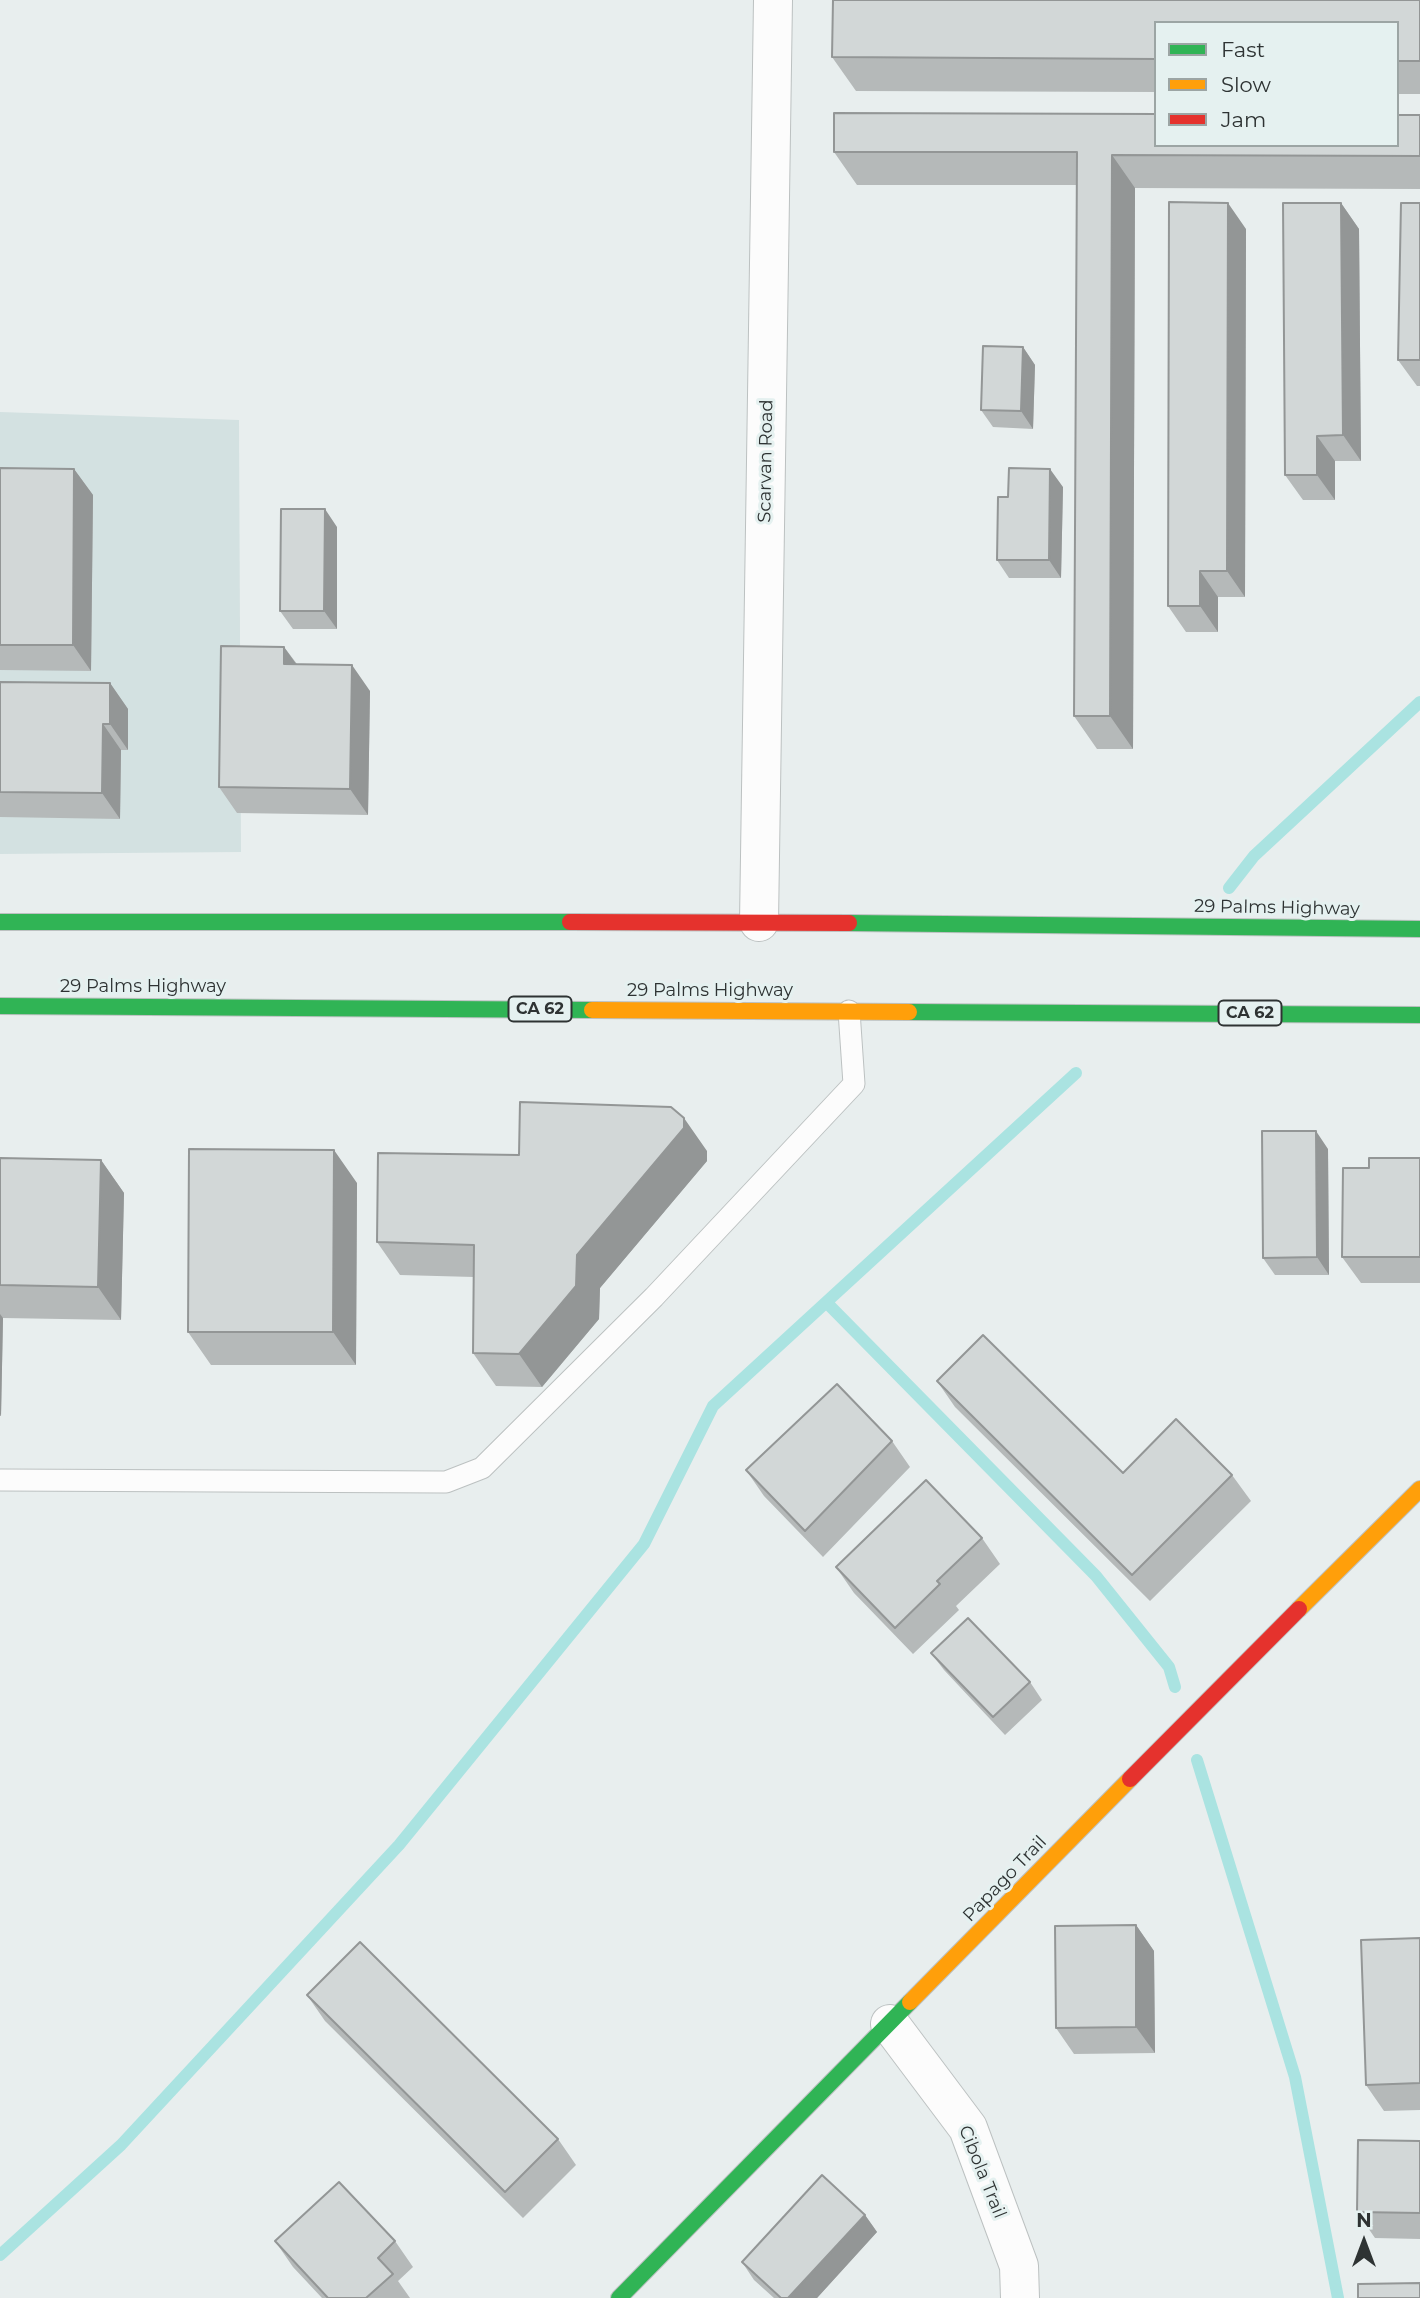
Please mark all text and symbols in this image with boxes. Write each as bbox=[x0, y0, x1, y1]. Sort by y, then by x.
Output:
legend bbox=[1154, 21, 1399, 147]
text: Fast bbox=[1221, 37, 1265, 62]
text: Slow bbox=[1221, 72, 1271, 97]
text: Jam bbox=[1221, 107, 1266, 132]
street label: Scarvan Road bbox=[754, 399, 778, 523]
street label: 29 Palms Highway bbox=[1194, 896, 1360, 920]
street label: 29 Palms Highway bbox=[60, 976, 226, 998]
street label: 29 Palms Highway bbox=[627, 980, 793, 1002]
road number: CA 62 bbox=[508, 996, 572, 1021]
road number: CA 62 bbox=[1218, 1001, 1282, 1026]
street label: Papago Trail bbox=[959, 1831, 1051, 1927]
street label: Cibola Trail bbox=[954, 2122, 1010, 2222]
north arrow bbox=[1329, 2207, 1399, 2277]
text: N bbox=[1356, 2209, 1372, 2232]

